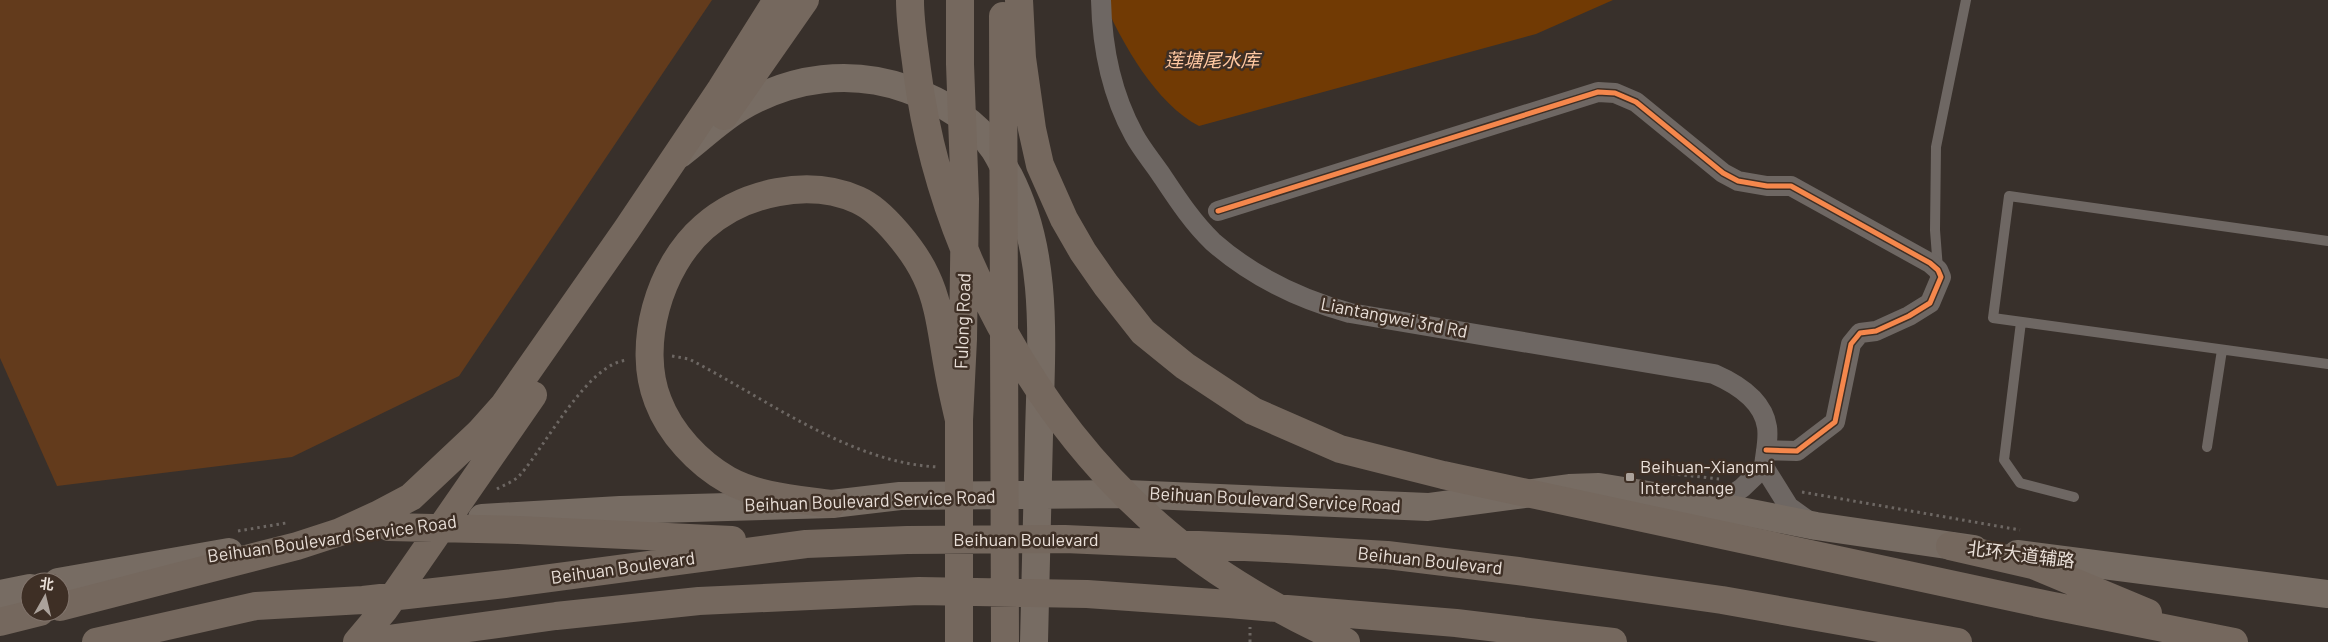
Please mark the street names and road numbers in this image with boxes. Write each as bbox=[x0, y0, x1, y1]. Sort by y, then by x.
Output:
street label: Fulong Road bbox=[949, 272, 975, 369]
street label: Liantangwei 3rd Rd bbox=[1319, 292, 1470, 342]
street label: Beihuan Boulevard Service Road bbox=[1149, 481, 1401, 517]
street label: Beihuan Boulevard Service Road bbox=[744, 485, 996, 515]
street label: Beihuan Boulevard Service Road bbox=[206, 510, 458, 566]
street label: Beihuan Boulevard bbox=[953, 528, 1099, 550]
street label: 北环大道辅路 bbox=[1966, 537, 2076, 572]
street label: Beihuan Boulevard bbox=[1357, 541, 1504, 579]
street label: Beihuan Boulevard bbox=[549, 546, 696, 588]

